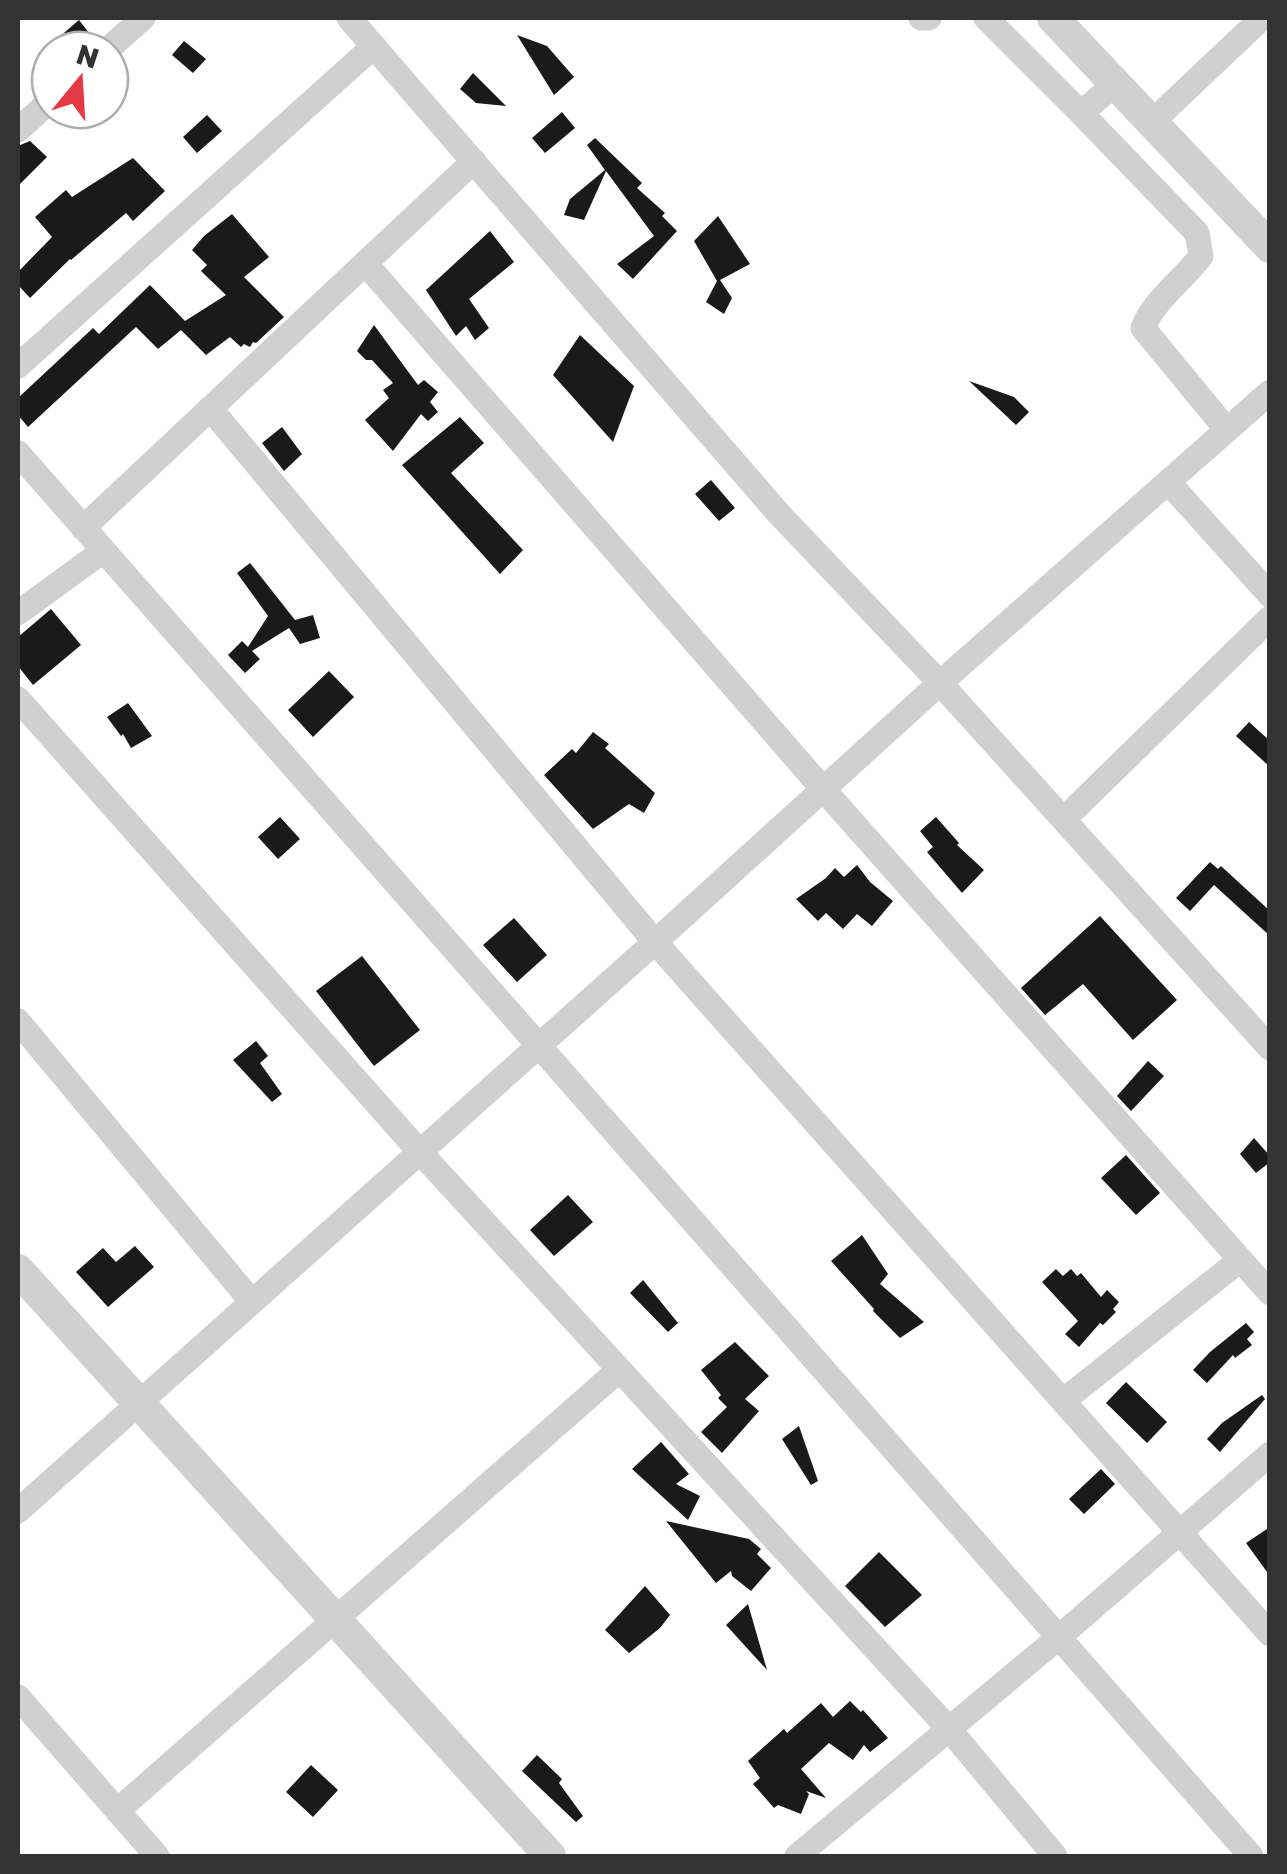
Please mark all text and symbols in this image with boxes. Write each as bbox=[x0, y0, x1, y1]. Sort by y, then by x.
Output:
north arrow bbox=[30, 30, 130, 130]
text: N bbox=[73, 37, 103, 75]

